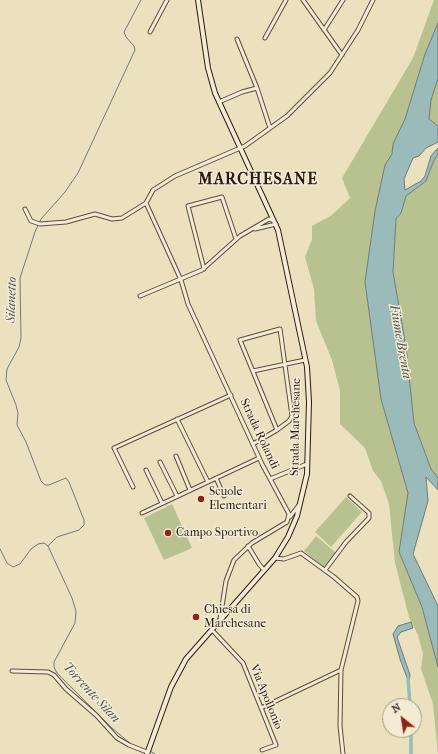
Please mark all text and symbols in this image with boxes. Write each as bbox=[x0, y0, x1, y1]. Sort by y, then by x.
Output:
district label: MARCHESANE bbox=[198, 170, 318, 190]
water label: Silanetto bbox=[3, 277, 21, 323]
water label: Fiume Brenta bbox=[386, 304, 414, 380]
street label: Strada Marchesane bbox=[288, 378, 304, 476]
street label: Strada Rolandi bbox=[236, 396, 282, 472]
place label: Scuole Elementari bbox=[209, 485, 267, 513]
marker: Scuole Elementari bbox=[196, 494, 206, 504]
place label: Campo Sportivo bbox=[176, 526, 258, 540]
marker: Campo Sportivo bbox=[163, 528, 173, 538]
place label: Chiesa di Marchesane bbox=[204, 603, 266, 631]
marker: Chiesa di Marchesane bbox=[191, 612, 201, 622]
water label: Torrente Silan bbox=[59, 660, 123, 726]
street label: Via Apollonio bbox=[246, 662, 286, 732]
north arrow bbox=[382, 698, 422, 738]
text: N bbox=[389, 700, 403, 716]

